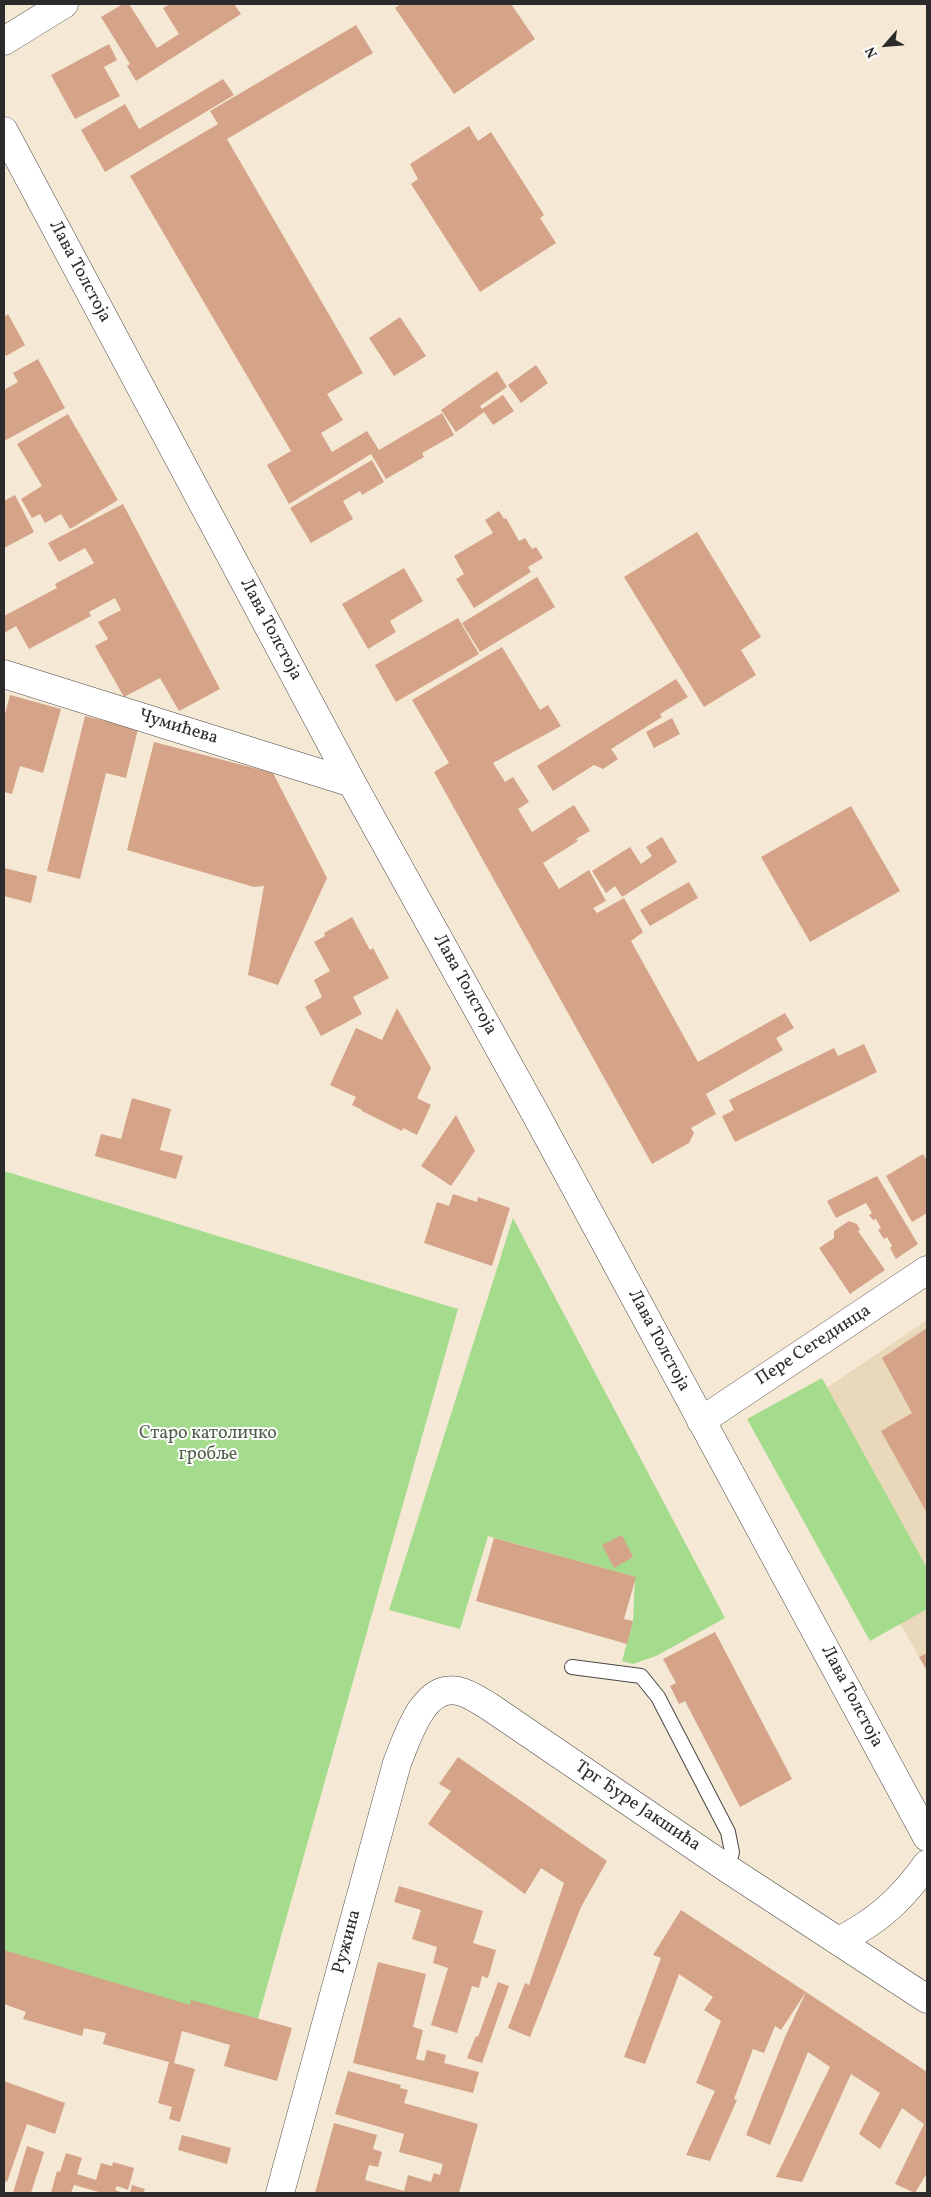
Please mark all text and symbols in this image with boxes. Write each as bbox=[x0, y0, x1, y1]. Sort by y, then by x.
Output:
north arrow bbox=[861, 20, 911, 70]
text: N bbox=[861, 43, 883, 61]
street label: Лава Толстоја bbox=[43, 217, 115, 327]
street label: Лава Толстоја bbox=[234, 575, 306, 685]
street label: Чумићева bbox=[136, 706, 220, 750]
street label: Лава Толстоја bbox=[427, 931, 501, 1039]
street label: Лава Толстоја bbox=[622, 1286, 694, 1396]
street label: Пере Сегединца bbox=[752, 1301, 876, 1391]
park label: Старо католичко гробље bbox=[139, 1424, 277, 1466]
street label: Лава Толстоја bbox=[815, 1642, 887, 1752]
street label: Трг Ђуре Јакшића bbox=[570, 1757, 704, 1857]
street label: Ружина bbox=[329, 1908, 367, 1976]

